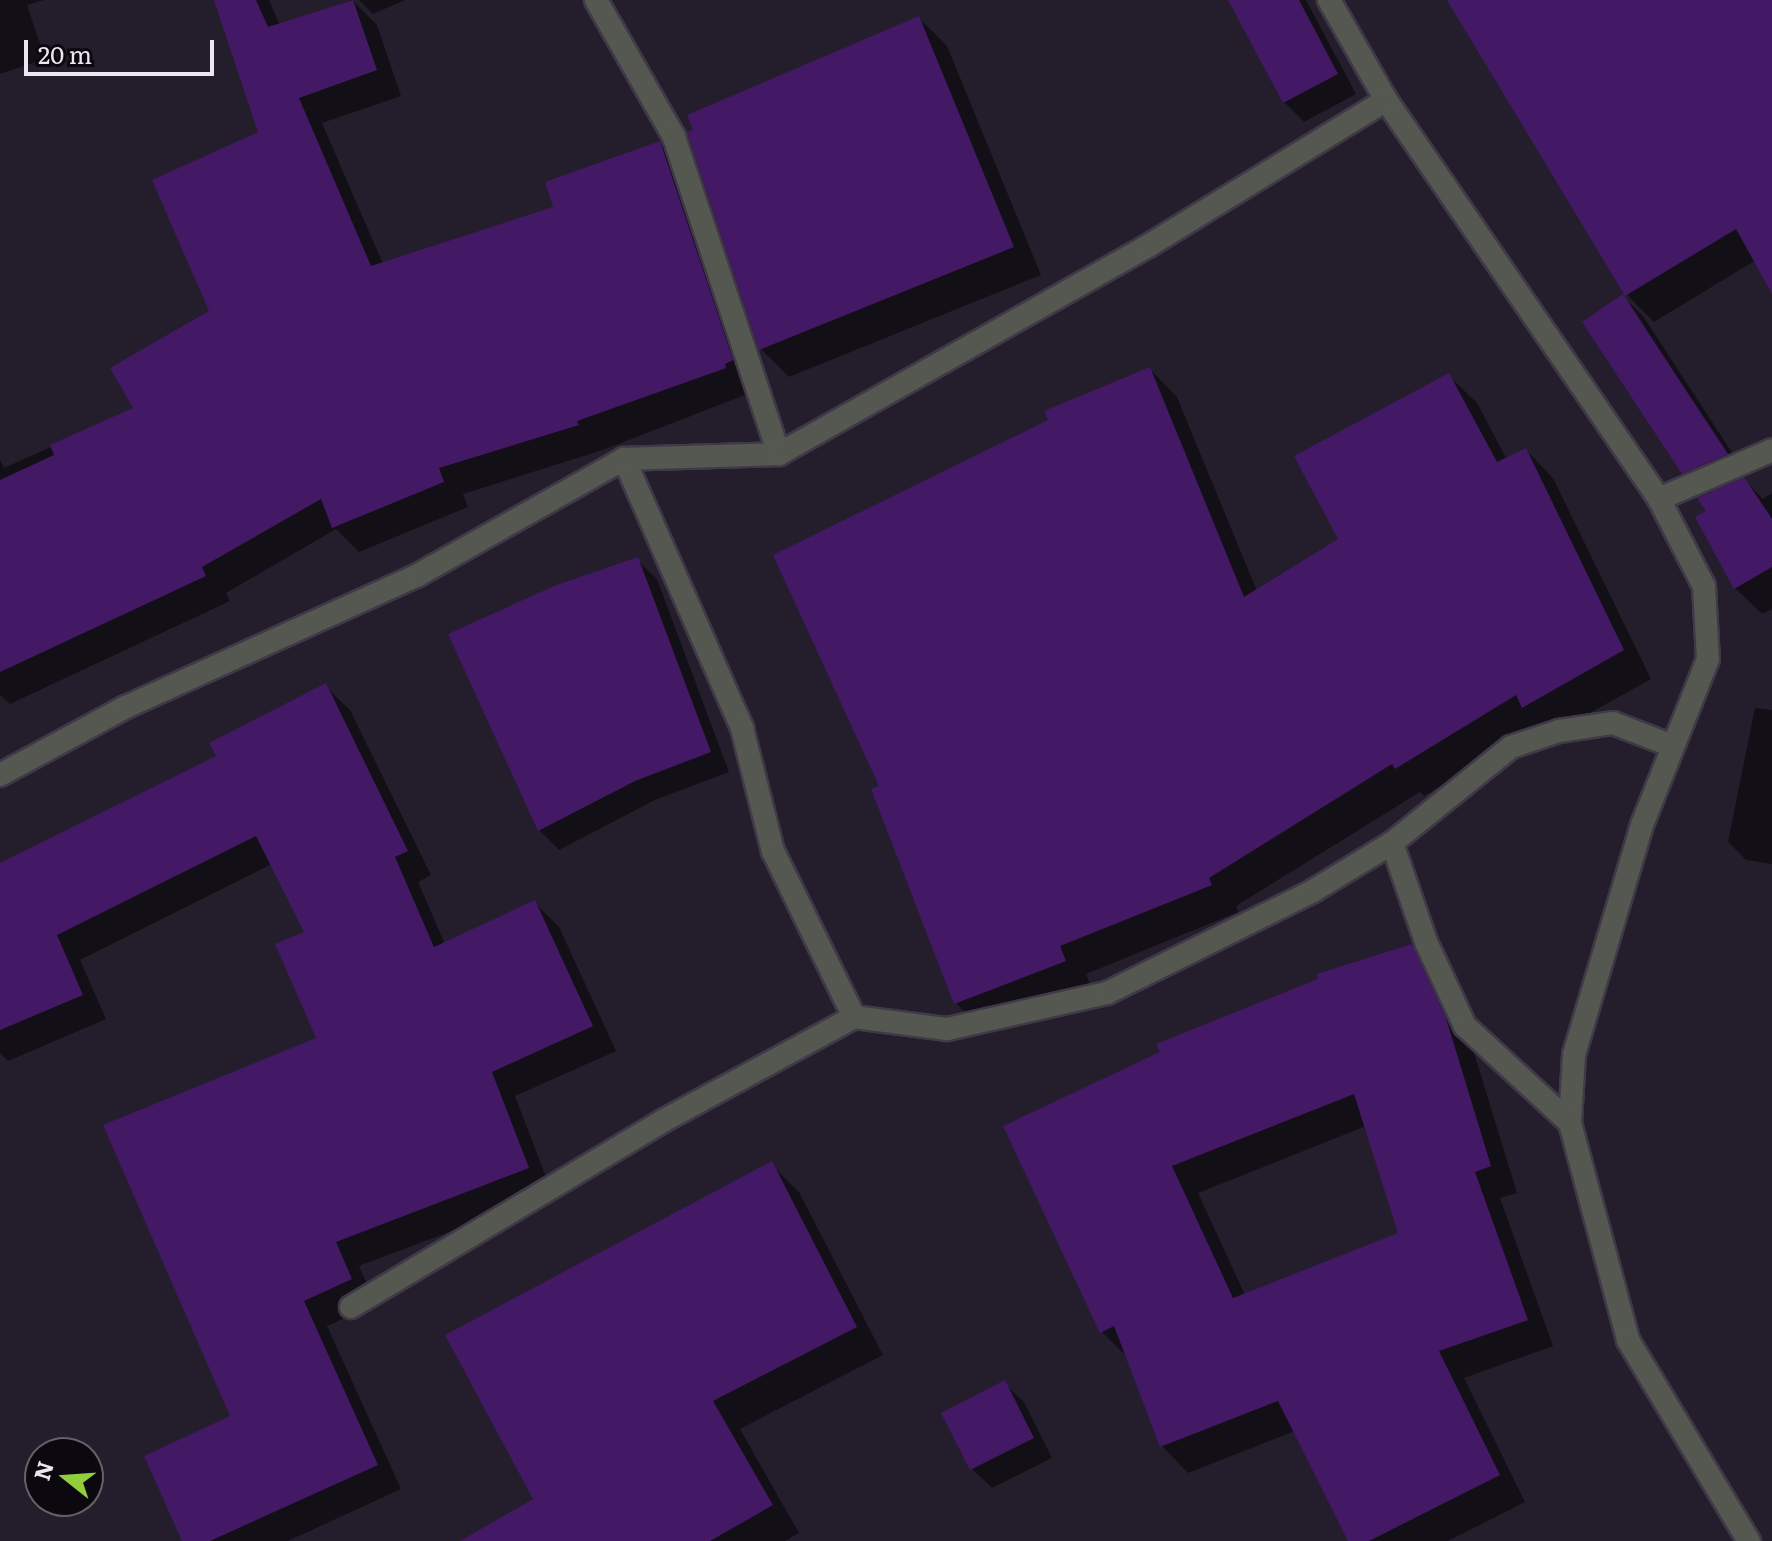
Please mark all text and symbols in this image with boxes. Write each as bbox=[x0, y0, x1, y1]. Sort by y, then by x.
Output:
scale bar bbox=[28, 24, 218, 74]
text: 20 m bbox=[38, 36, 92, 71]
north arrow bbox=[24, 1437, 104, 1517]
text: N bbox=[24, 1457, 61, 1484]

